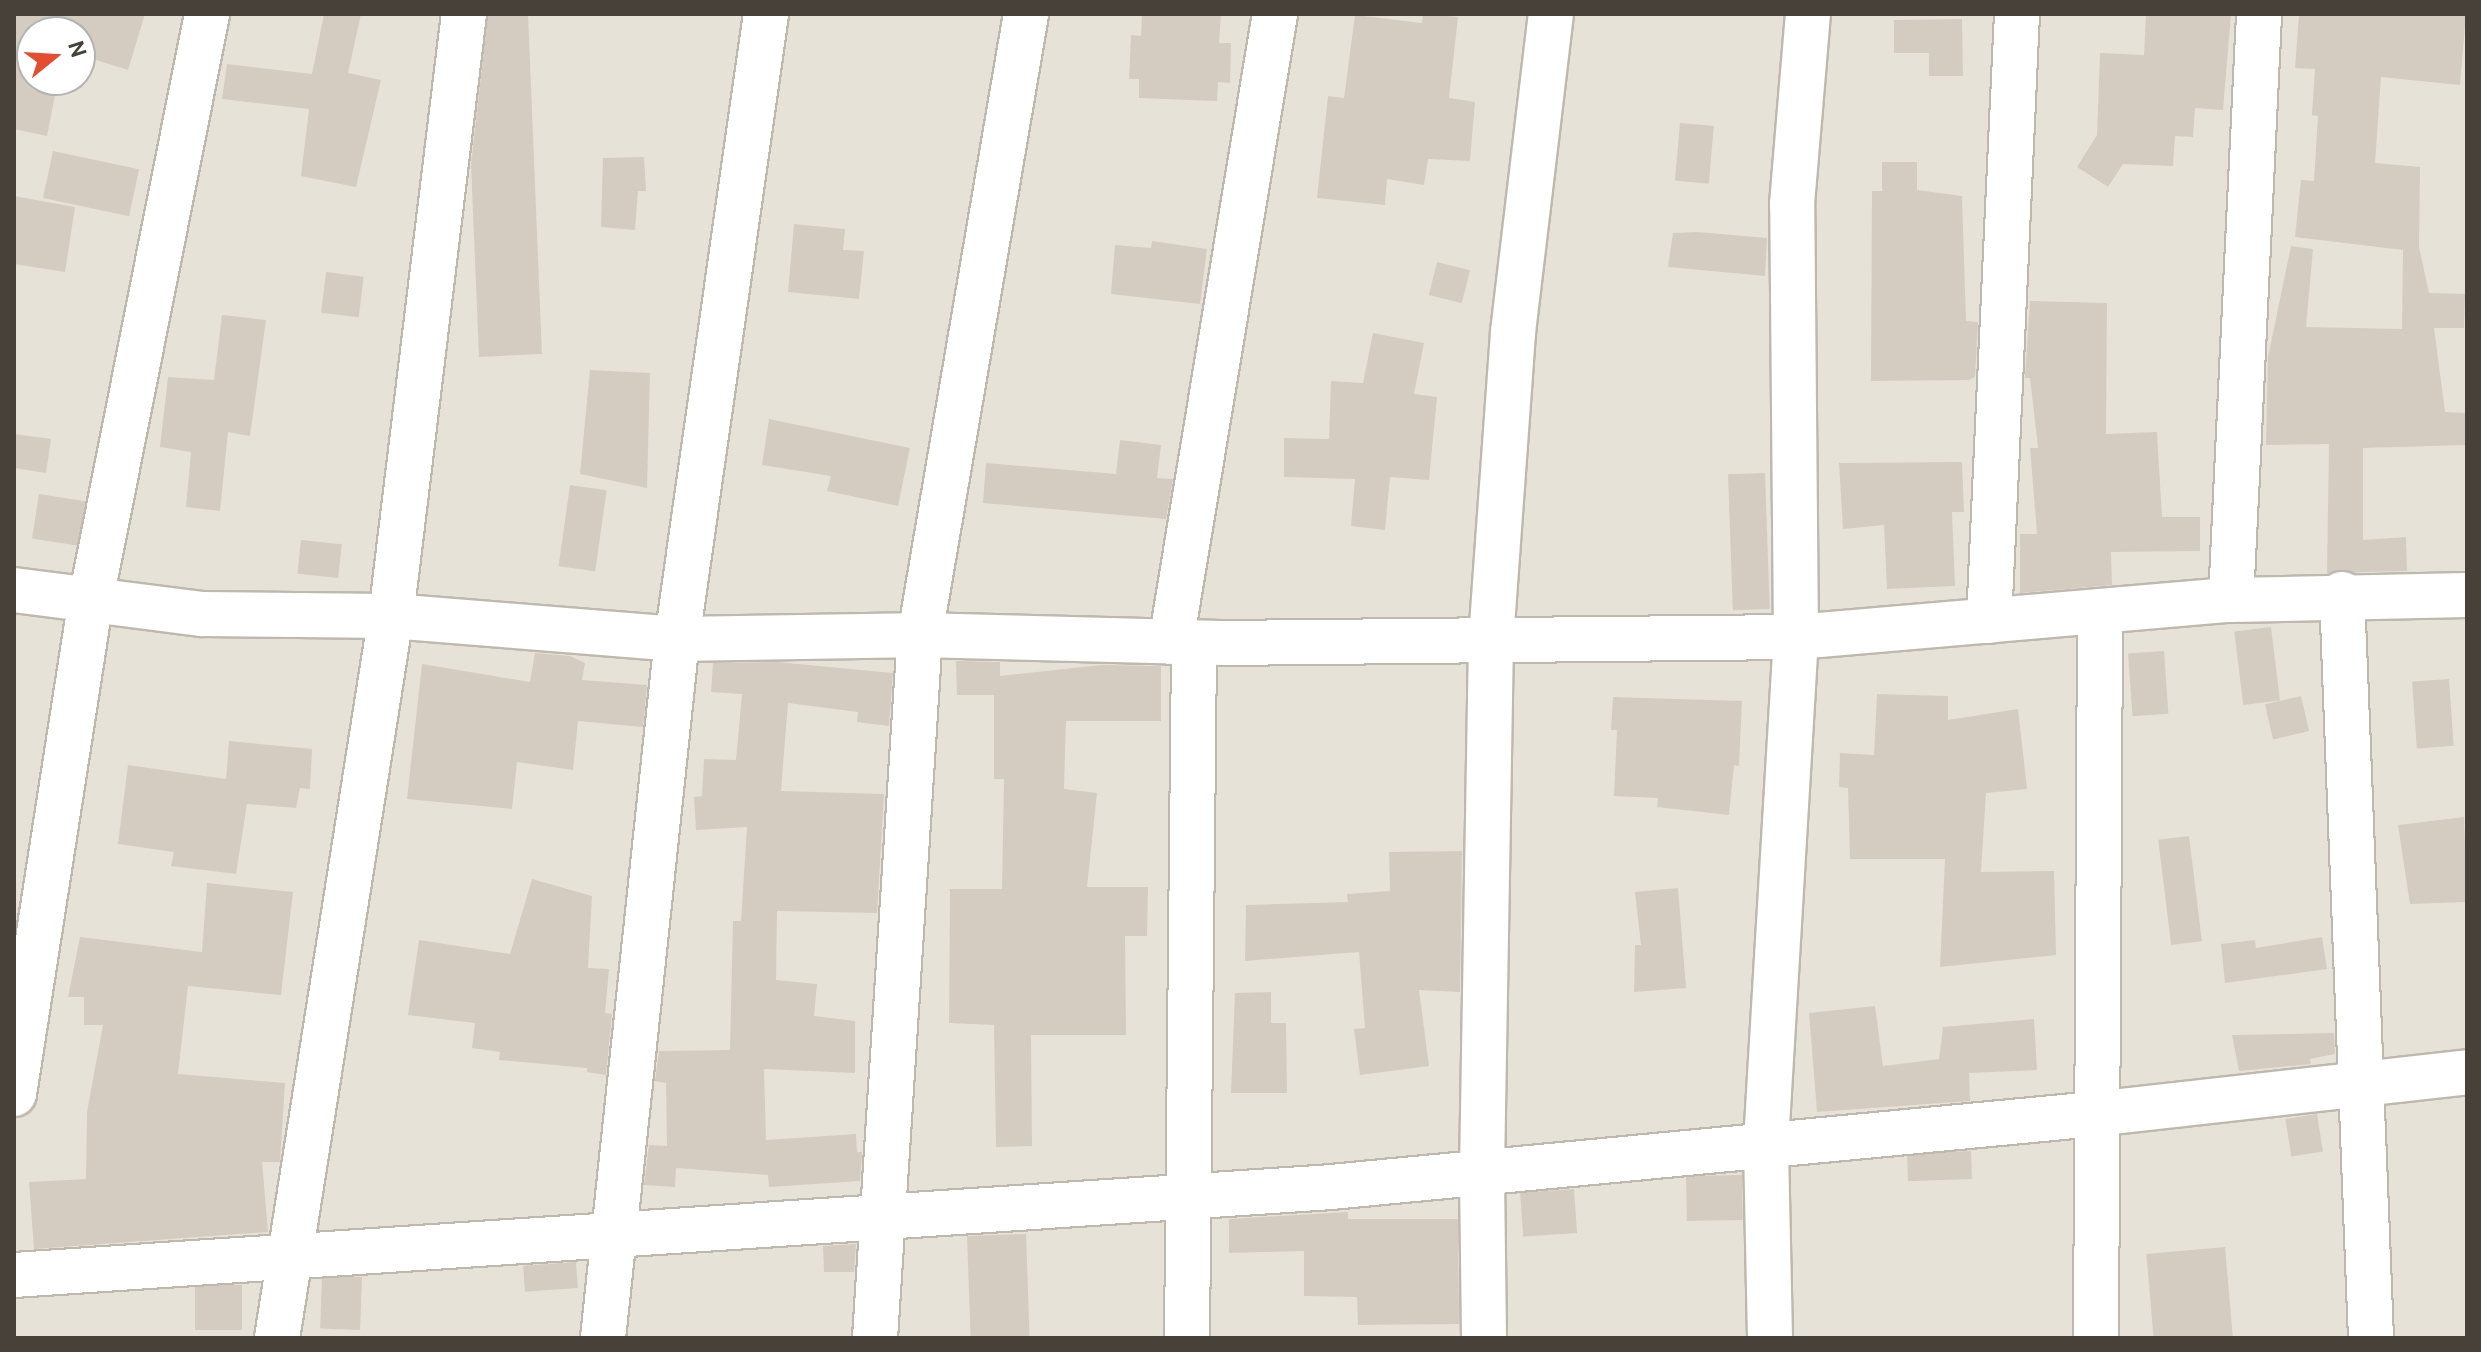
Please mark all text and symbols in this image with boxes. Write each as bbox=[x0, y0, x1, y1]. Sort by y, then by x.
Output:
north arrow bbox=[16, 16, 96, 96]
text: N bbox=[62, 37, 93, 61]

